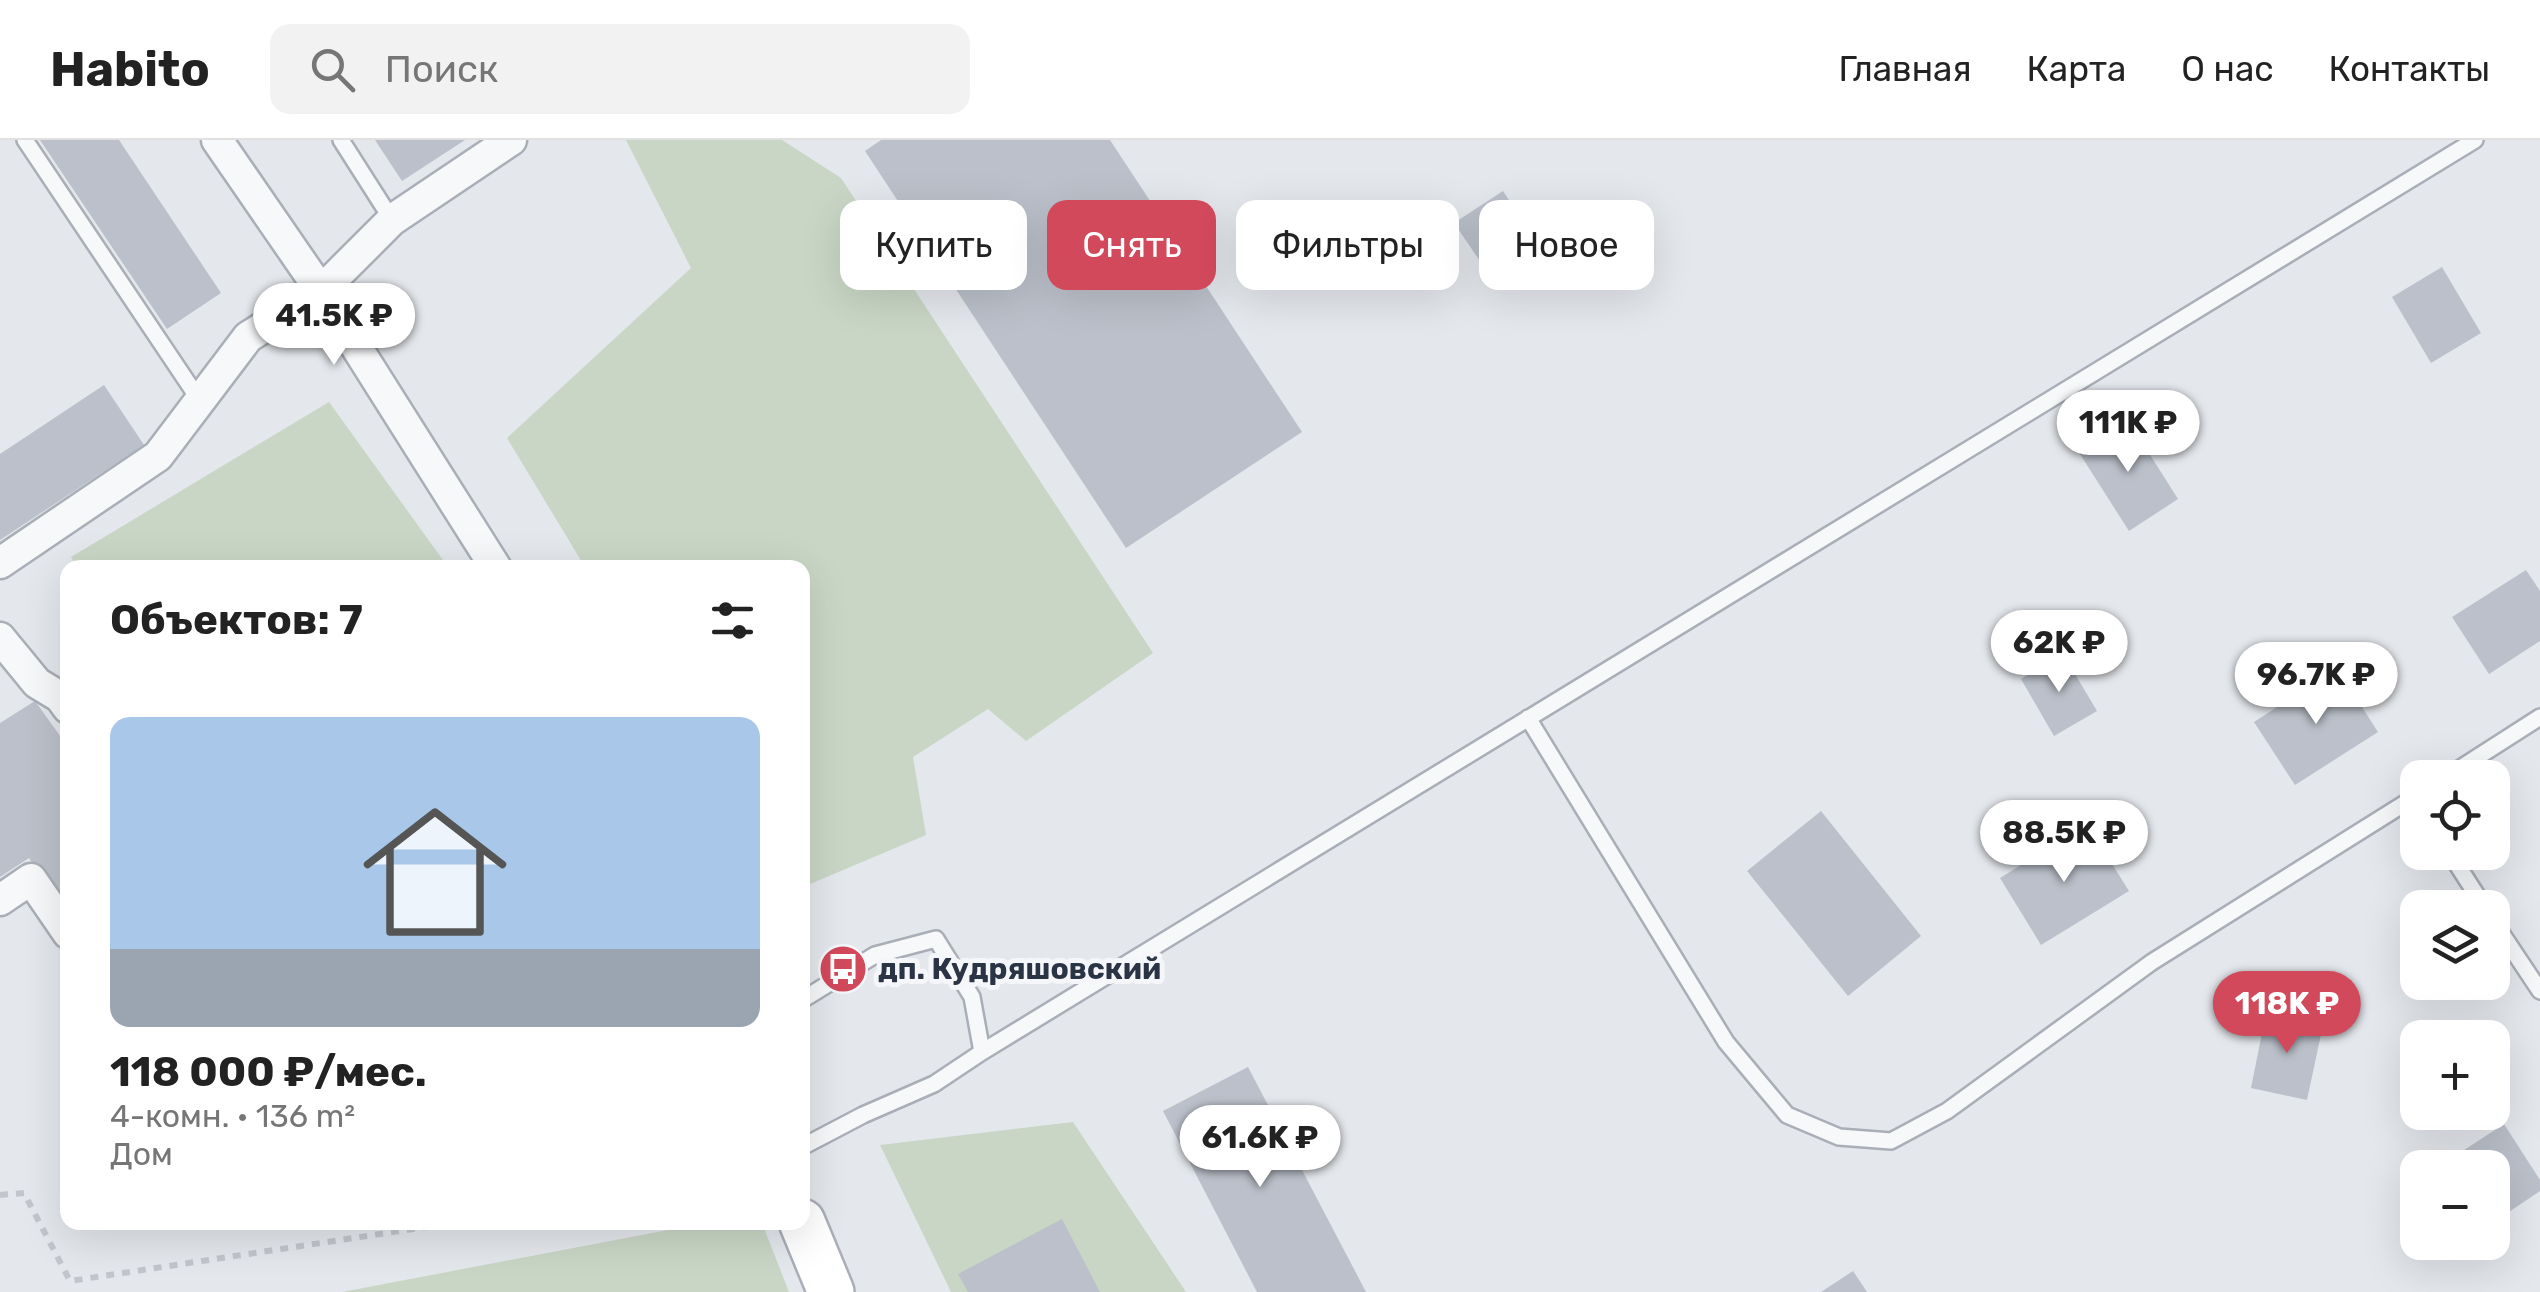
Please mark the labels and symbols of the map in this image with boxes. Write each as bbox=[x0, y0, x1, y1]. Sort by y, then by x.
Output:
pin: 41.5K ₽ bbox=[242, 283, 426, 368]
pin: 111K ₽ bbox=[2047, 390, 2209, 475]
pin: 62K ₽ bbox=[1989, 610, 2129, 695]
pin: 96.7K ₽ bbox=[2224, 642, 2408, 727]
pin: 88.5K ₽ bbox=[1972, 800, 2156, 885]
bus stop icon: дп. Кудряшовский bbox=[817, 943, 869, 995]
place label: дп. Кудряшовский bbox=[878, 951, 1161, 987]
pin: 118K ₽ bbox=[2206, 971, 2368, 1056]
pin: 61.6K ₽ bbox=[1168, 1105, 1352, 1190]

